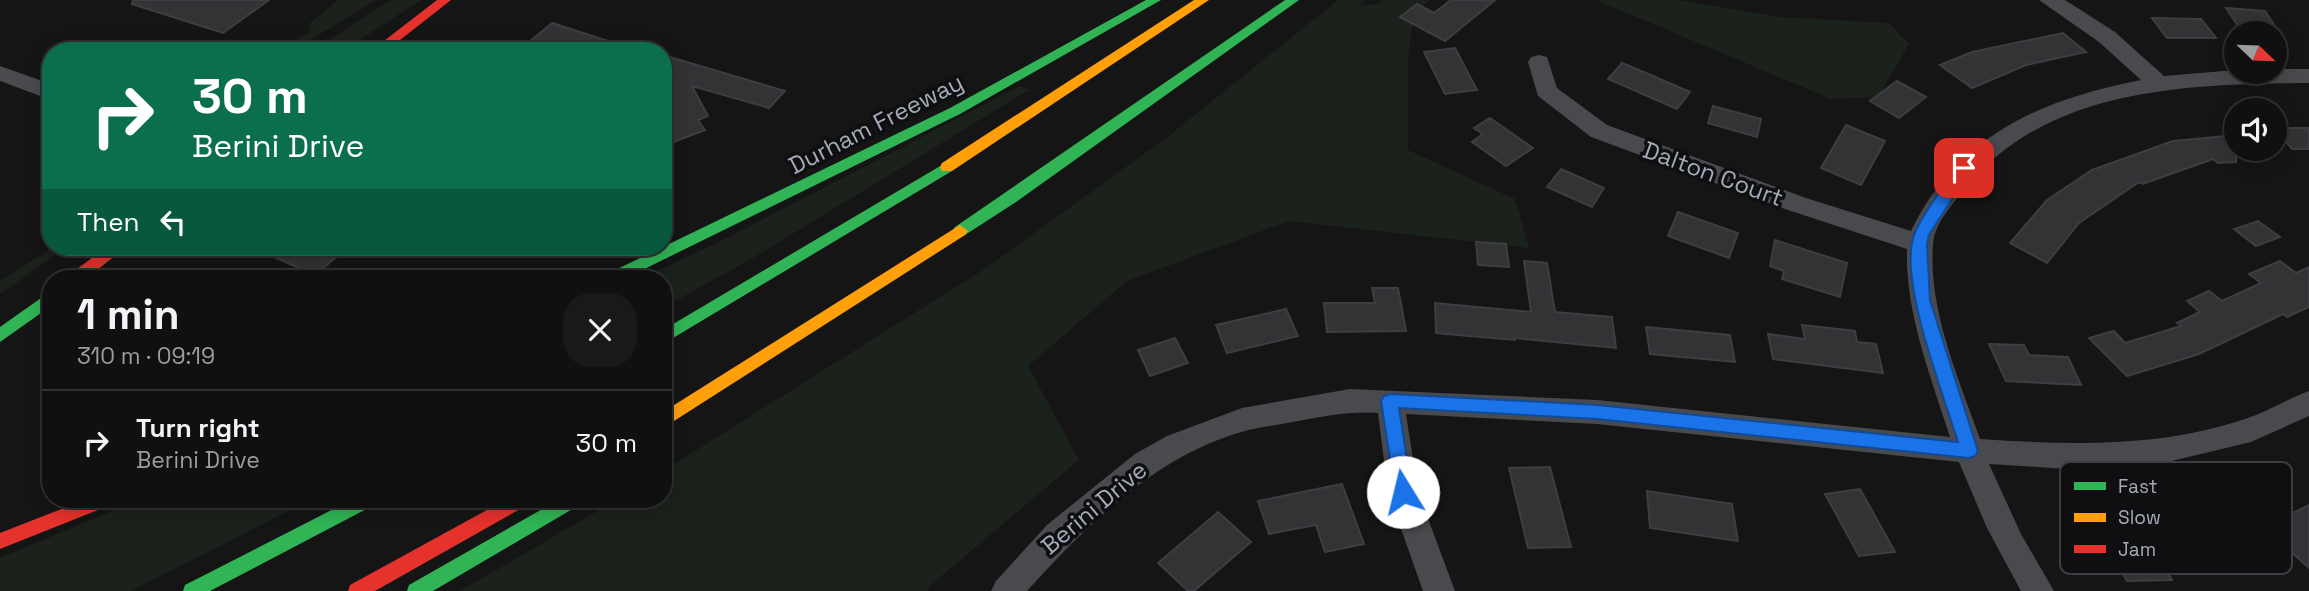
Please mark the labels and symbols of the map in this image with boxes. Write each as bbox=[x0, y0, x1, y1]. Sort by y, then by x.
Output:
north arrow bbox=[2224, 21, 2287, 84]
street label: Durham Freeway bbox=[783, 66, 968, 181]
street label: Dalton Court bbox=[1639, 134, 1788, 213]
pin bbox=[1934, 138, 1994, 198]
street label: Berini Drive bbox=[1034, 454, 1153, 561]
position arrow bbox=[1366, 455, 1440, 529]
legend bbox=[2060, 462, 2292, 574]
text: Fast bbox=[2118, 474, 2158, 499]
text: Slow bbox=[2118, 505, 2161, 530]
text: Jam bbox=[2118, 537, 2156, 562]

